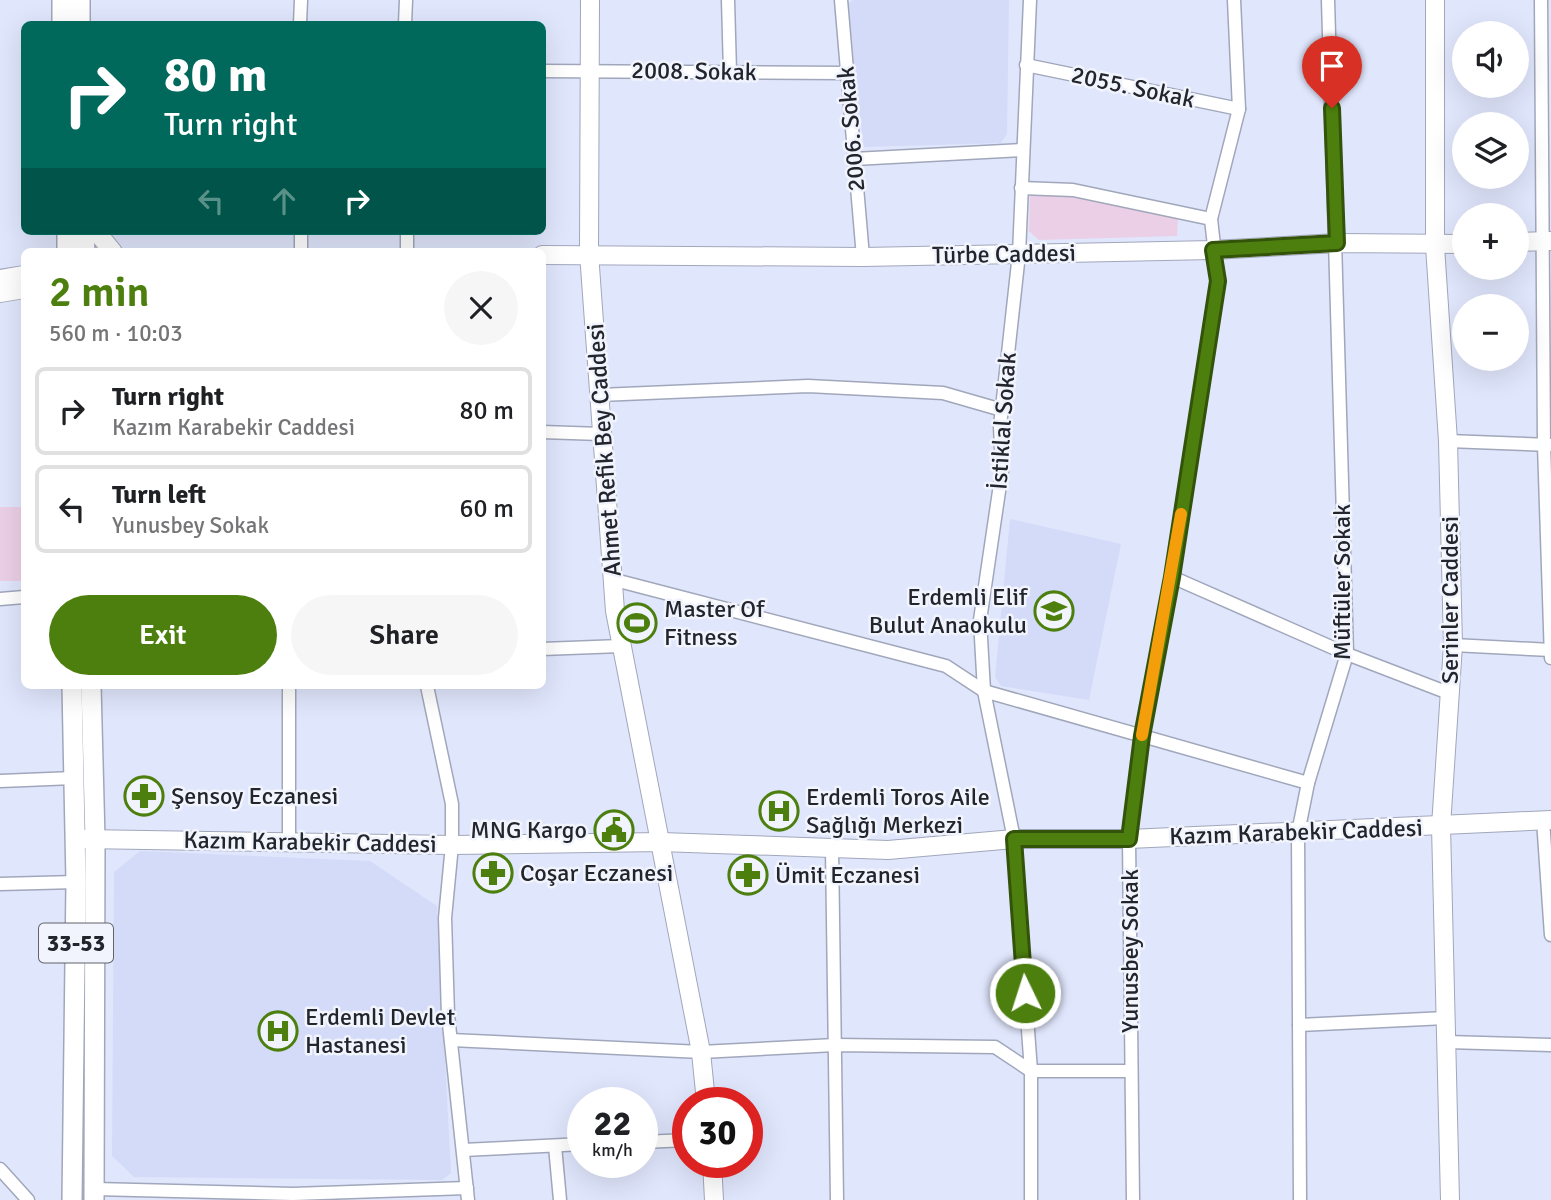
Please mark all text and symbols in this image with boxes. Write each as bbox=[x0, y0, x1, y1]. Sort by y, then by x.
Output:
map controls bbox=[1452, 21, 1529, 371]
button: sound bbox=[1452, 21, 1529, 98]
pin bbox=[1302, 36, 1362, 108]
text: 80 m bbox=[164, 45, 267, 105]
icon: arrive bbox=[1313, 47, 1351, 85]
icon: right bbox=[49, 49, 140, 140]
street label: 2008. Sokak bbox=[631, 55, 757, 87]
street label: 2055. Sokak bbox=[1069, 59, 1197, 115]
street label: 2006. Sokak bbox=[831, 65, 871, 193]
text: Turn right bbox=[164, 105, 297, 144]
button: layers bbox=[1452, 112, 1529, 189]
icon: left bbox=[192, 182, 230, 220]
icon: ahead bbox=[265, 182, 303, 220]
icon: right bbox=[338, 182, 376, 220]
button: + bbox=[1452, 203, 1529, 280]
street label: Türbe Caddesi bbox=[932, 238, 1076, 270]
text: 2 min bbox=[49, 267, 150, 318]
button: close bbox=[444, 271, 518, 345]
button: − bbox=[1452, 294, 1529, 371]
text: 560 m · 10:03 bbox=[49, 319, 183, 348]
street label: Ahmet Refik Bey Caddesi bbox=[580, 322, 628, 578]
street label: İstiklal Sokak bbox=[983, 351, 1023, 491]
text: Turn right bbox=[112, 381, 224, 413]
icon: right bbox=[53, 392, 91, 430]
text: 80 m bbox=[459, 395, 514, 427]
text: Kazım Karabekir Caddesi bbox=[112, 413, 355, 442]
text: Turn left bbox=[112, 479, 206, 511]
icon: left bbox=[53, 490, 91, 528]
text: 60 m bbox=[459, 493, 514, 525]
street label: Müftüler Sokak bbox=[1327, 504, 1357, 660]
text: Yunusbey Sokak bbox=[112, 511, 269, 540]
street label: Serinler Caddesi bbox=[1435, 516, 1465, 684]
place label: Erdemli Elif Bulut Anaokulu bbox=[869, 582, 1028, 640]
school or university icon: Erdemli Elif Bulut Anaokulu bbox=[1033, 590, 1075, 632]
place label: Master Of Fitness bbox=[664, 594, 765, 652]
button: Exit bbox=[49, 595, 277, 675]
button: Share bbox=[291, 595, 518, 675]
sports icon: Master Of Fitness bbox=[616, 602, 658, 644]
pharmacy icon: Şensoy Eczanesi bbox=[123, 775, 165, 817]
place label: Şensoy Eczanesi bbox=[171, 781, 338, 811]
place label: Erdemli Toros Aile Sağlığı Merkezi bbox=[806, 782, 990, 840]
hospital icon: Erdemli Toros Aile Sağlığı Merkezi bbox=[758, 790, 800, 832]
public building icon: MNG Kargo bbox=[593, 809, 635, 851]
street label: Kazım Karabekir Caddesi bbox=[1169, 813, 1423, 851]
place label: MNG Kargo bbox=[470, 815, 587, 845]
street label: Kazım Karabekir Caddesi bbox=[183, 825, 437, 859]
pharmacy icon: Coşar Eczanesi bbox=[472, 852, 514, 894]
pharmacy icon: Ümit Eczanesi bbox=[727, 854, 769, 896]
place label: Coşar Eczanesi bbox=[520, 858, 673, 888]
place label: Ümit Eczanesi bbox=[775, 860, 920, 890]
street label: Yunusbey Sokak bbox=[1115, 869, 1145, 1033]
road number: 33-53 bbox=[39, 924, 113, 962]
position arrow bbox=[988, 956, 1062, 1030]
place label: Erdemli Devlet Hastanesi bbox=[305, 1002, 455, 1060]
hospital icon: Erdemli Devlet Hastanesi bbox=[257, 1010, 299, 1052]
speed limit sign: 30 bbox=[672, 1087, 763, 1178]
text: 22 bbox=[594, 1102, 631, 1145]
text: km/h bbox=[592, 1139, 633, 1161]

